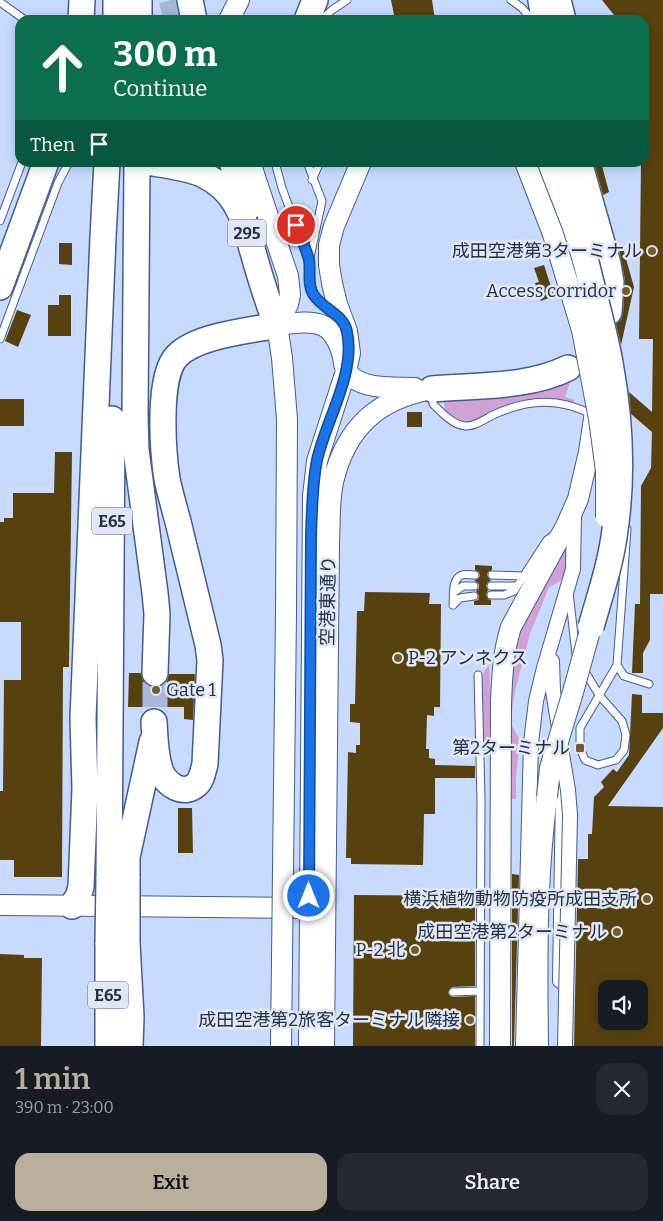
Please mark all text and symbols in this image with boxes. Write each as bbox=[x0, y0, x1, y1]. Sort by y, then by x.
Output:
text: 300 m bbox=[113, 33, 217, 75]
icon: ahead bbox=[30, 35, 95, 100]
text: Continue bbox=[113, 75, 207, 102]
icon: arrive bbox=[85, 130, 113, 158]
text: Then bbox=[30, 133, 75, 156]
pin bbox=[275, 204, 317, 246]
icon: arrive bbox=[282, 211, 310, 239]
road number: 295 bbox=[228, 220, 266, 247]
place label: 成田空港第3ターミナル bbox=[452, 240, 642, 262]
marker: 成田空港第3ターミナル bbox=[646, 245, 658, 257]
place label: Access corridor bbox=[486, 280, 616, 302]
marker: Access corridor bbox=[620, 285, 632, 297]
road number: E65 bbox=[92, 508, 132, 534]
street label: 空港東通り bbox=[316, 556, 340, 646]
place label: P-2 アンネクス bbox=[408, 647, 528, 669]
marker: P-2 アンネクス bbox=[392, 652, 404, 664]
place label: Gate 1 bbox=[166, 679, 217, 701]
marker: Gate 1 bbox=[150, 684, 162, 696]
place label: 第2ターミナル bbox=[452, 737, 570, 759]
marker: 第2ターミナル bbox=[574, 742, 586, 754]
position arrow bbox=[282, 869, 334, 921]
place label: 横浜植物動物防疫所成田支所 bbox=[403, 888, 637, 910]
marker: 横浜植物動物防疫所成田支所 bbox=[641, 893, 653, 905]
place label: 成田空港第2ターミナル bbox=[417, 921, 607, 943]
marker: 成田空港第2ターミナル bbox=[611, 926, 623, 938]
place label: P-2 北 bbox=[356, 939, 405, 961]
marker: P-2 北 bbox=[409, 944, 421, 956]
map controls bbox=[598, 980, 648, 1030]
button: sound bbox=[598, 980, 648, 1030]
road number: E65 bbox=[88, 982, 128, 1008]
place label: 成田空港第2旅客ターミナル隣接 bbox=[198, 1009, 460, 1031]
marker: 成田空港第2旅客ターミナル隣接 bbox=[464, 1014, 476, 1026]
text: 1 min bbox=[15, 1061, 90, 1097]
button: close bbox=[596, 1063, 648, 1115]
text: 390 m · 23:00 bbox=[15, 1098, 114, 1117]
button: Exit bbox=[15, 1153, 327, 1211]
button: Share bbox=[337, 1153, 648, 1211]

